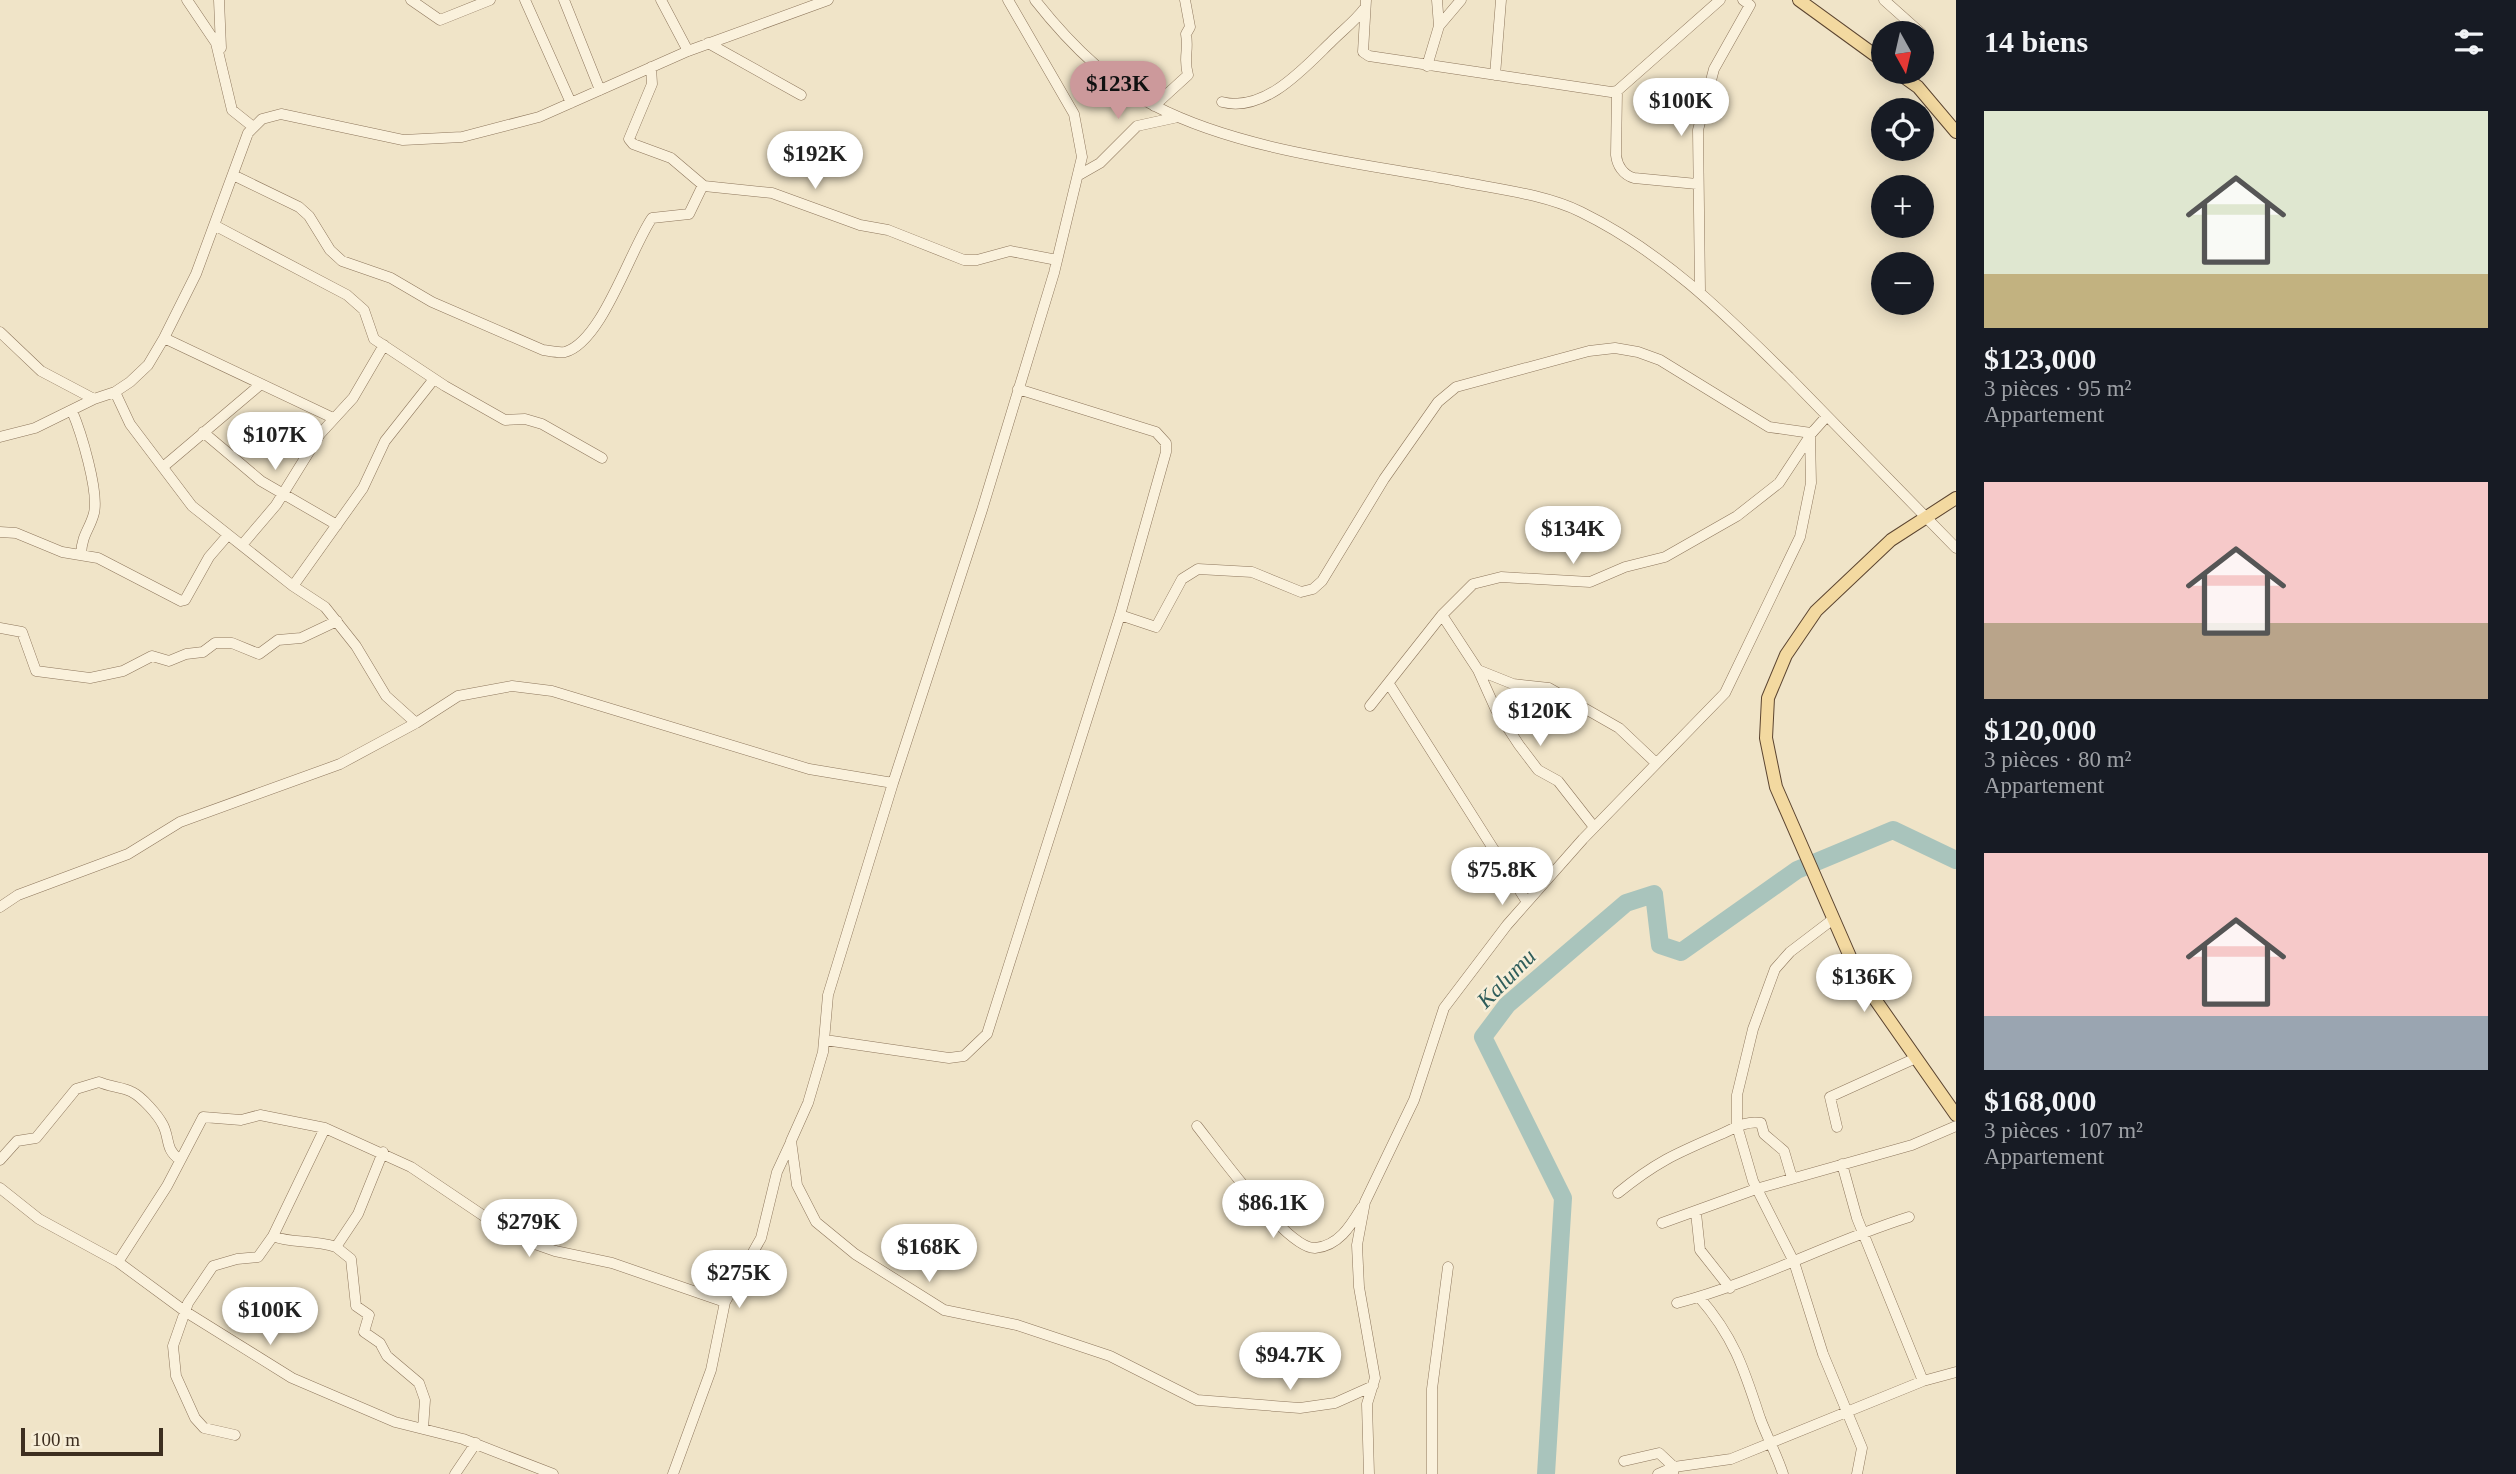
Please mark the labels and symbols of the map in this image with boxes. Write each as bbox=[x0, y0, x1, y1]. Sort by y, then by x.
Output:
north arrow bbox=[1871, 21, 1934, 84]
pin: $123K bbox=[1069, 61, 1167, 121]
pin: $100K bbox=[1632, 78, 1730, 138]
pin: $192K bbox=[766, 132, 864, 191]
pin: $107K bbox=[226, 412, 324, 472]
pin: $134K bbox=[1524, 506, 1622, 566]
pin: $120K bbox=[1491, 688, 1589, 748]
pin: $75.8K bbox=[1445, 848, 1559, 907]
water label: Kalumu bbox=[1471, 944, 1541, 1014]
pin: $136K bbox=[1815, 954, 1913, 1014]
pin: $86.1K bbox=[1216, 1180, 1330, 1240]
pin: $279K bbox=[480, 1200, 578, 1259]
pin: $168K bbox=[880, 1224, 978, 1284]
pin: $275K bbox=[690, 1250, 788, 1310]
pin: $100K bbox=[221, 1288, 319, 1347]
pin: $94.7K bbox=[1233, 1332, 1347, 1392]
scale bar bbox=[21, 1425, 163, 1457]

